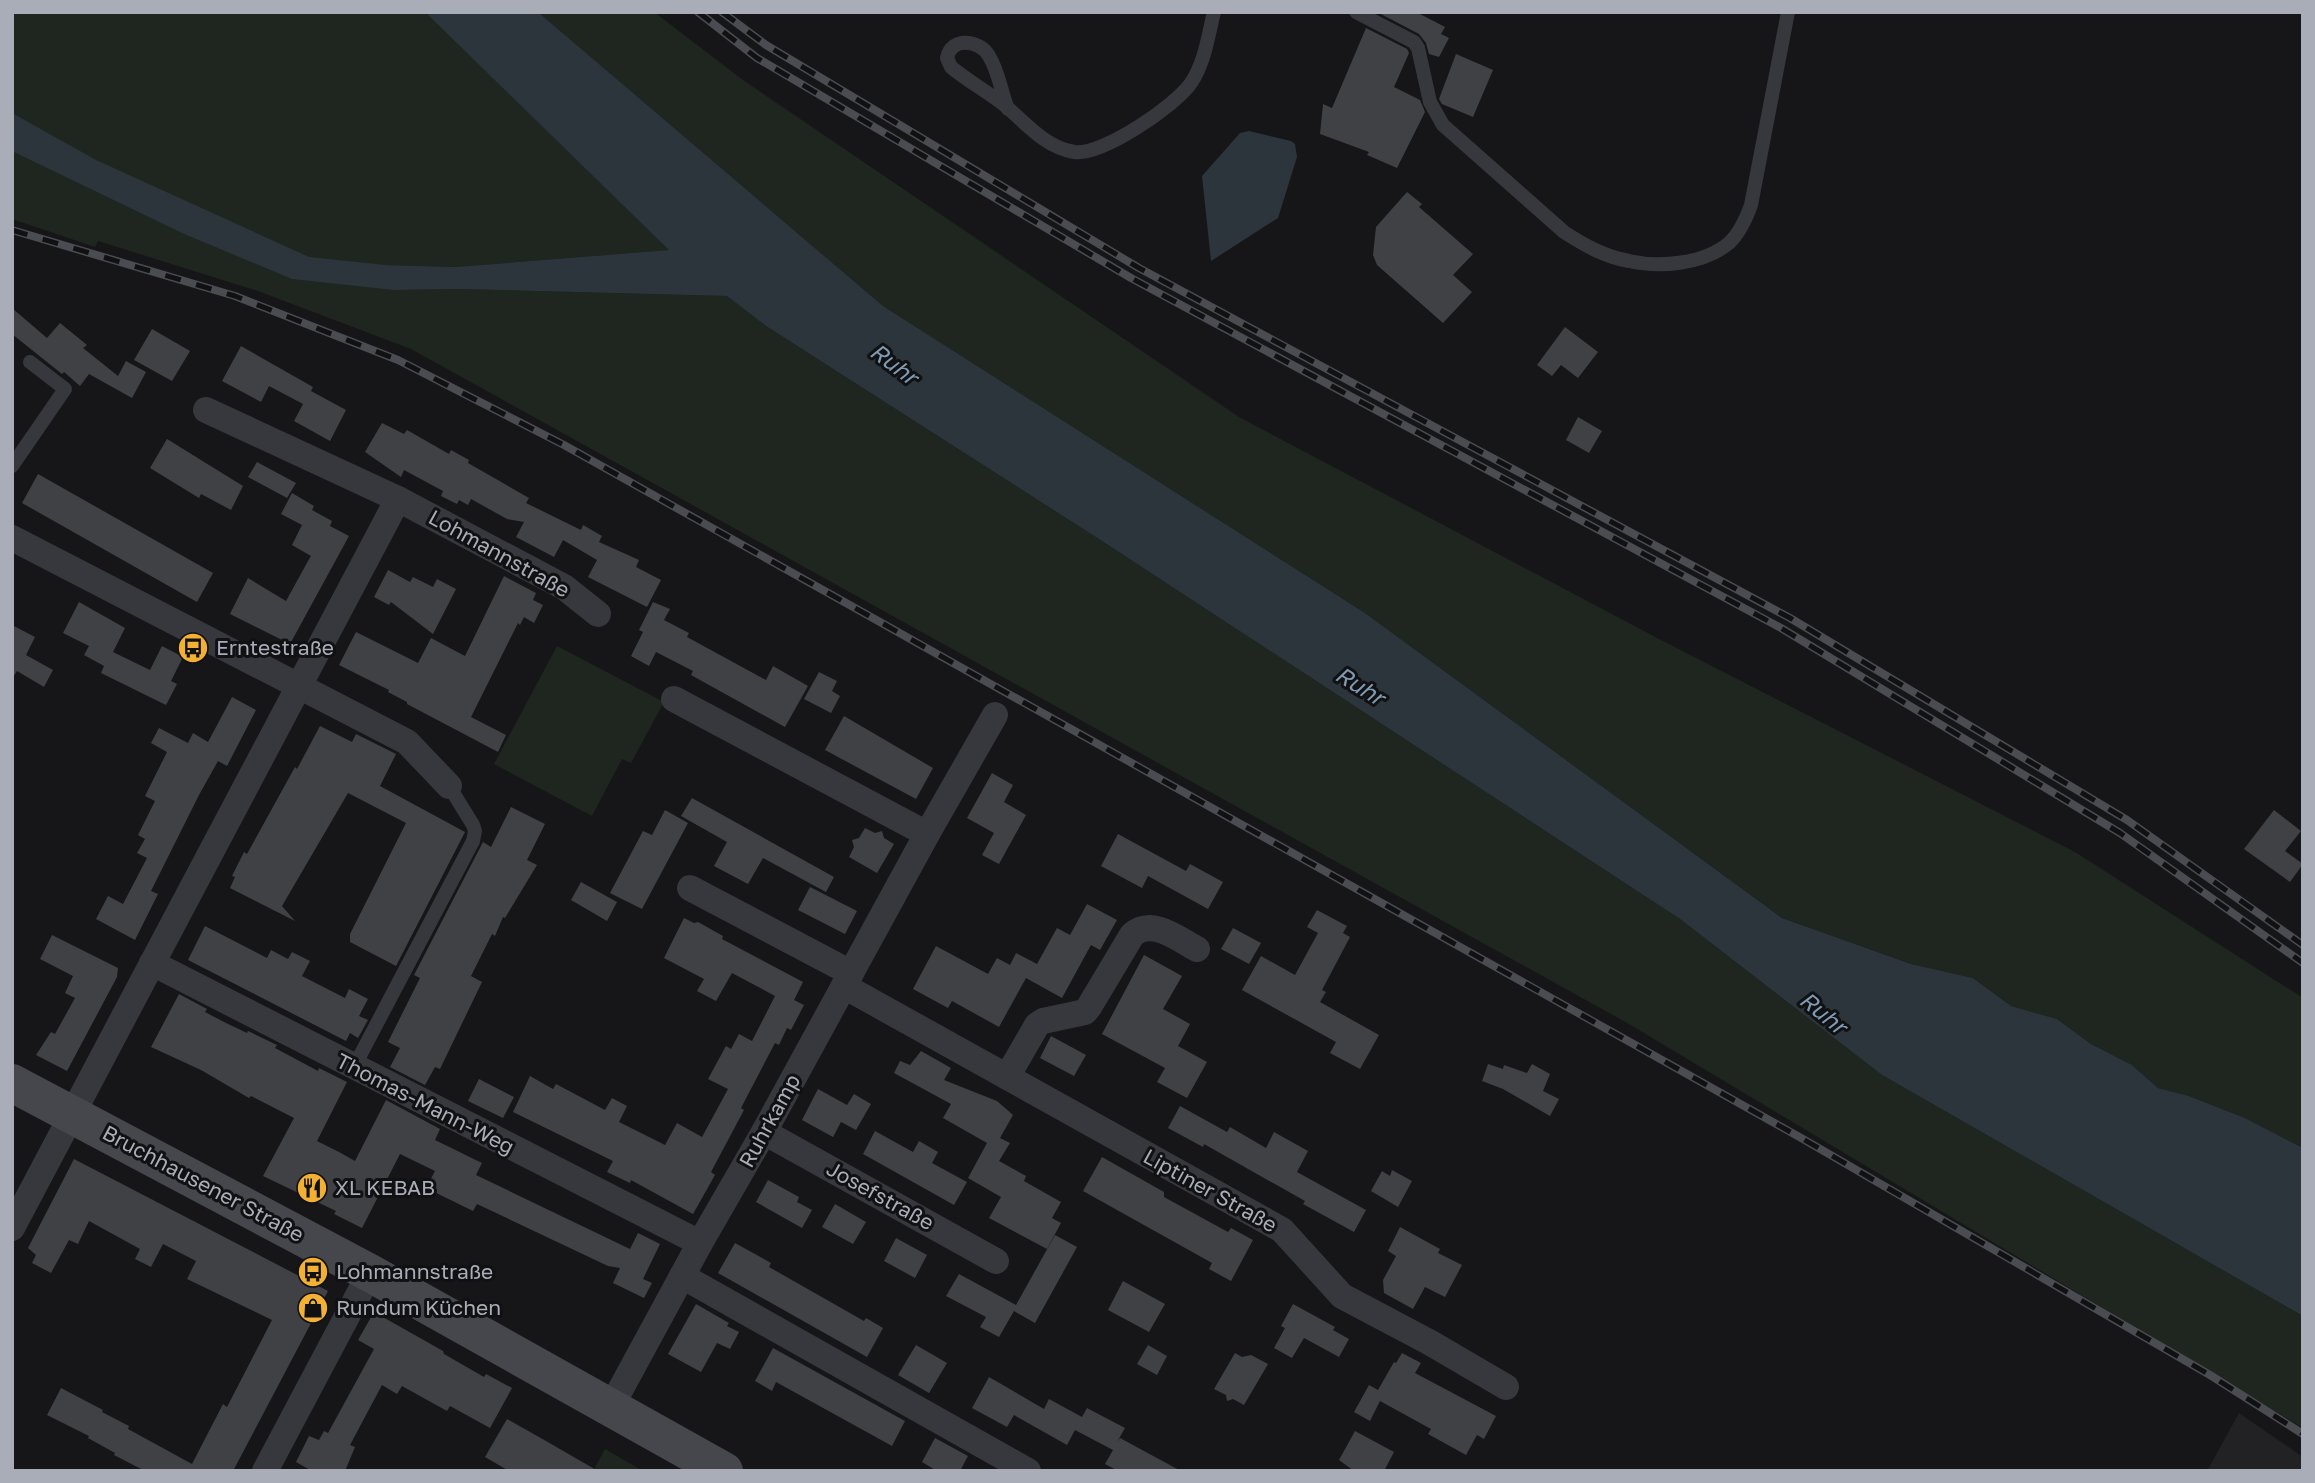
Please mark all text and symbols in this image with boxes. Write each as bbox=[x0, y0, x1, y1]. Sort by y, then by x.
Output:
water label: Ruhr bbox=[865, 336, 926, 392]
street label: Lohmannstraße bbox=[424, 504, 575, 603]
bus stop icon: Erntestraße bbox=[176, 631, 210, 665]
place label: Erntestraße bbox=[216, 634, 334, 660]
water label: Ruhr bbox=[1331, 659, 1393, 712]
water label: Ruhr bbox=[1795, 985, 1855, 1041]
street label: Thomas-Mann-Weg bbox=[332, 1047, 519, 1159]
street label: Ruhrkamp bbox=[733, 1069, 805, 1172]
street label: Bruchhausener Straße bbox=[98, 1119, 309, 1247]
street label: Liptiner Straße bbox=[1139, 1143, 1282, 1238]
street label: Josefstraße bbox=[822, 1155, 939, 1235]
restaurant icon: XL KEBAB bbox=[295, 1171, 329, 1205]
place label: XL KEBAB bbox=[335, 1174, 435, 1200]
bus stop icon: Lohmannstraße bbox=[296, 1255, 330, 1289]
place label: Lohmannstraße bbox=[336, 1258, 493, 1284]
shop icon: Rundum Küchen bbox=[296, 1291, 330, 1325]
place label: Rundum Küchen bbox=[336, 1294, 501, 1320]

